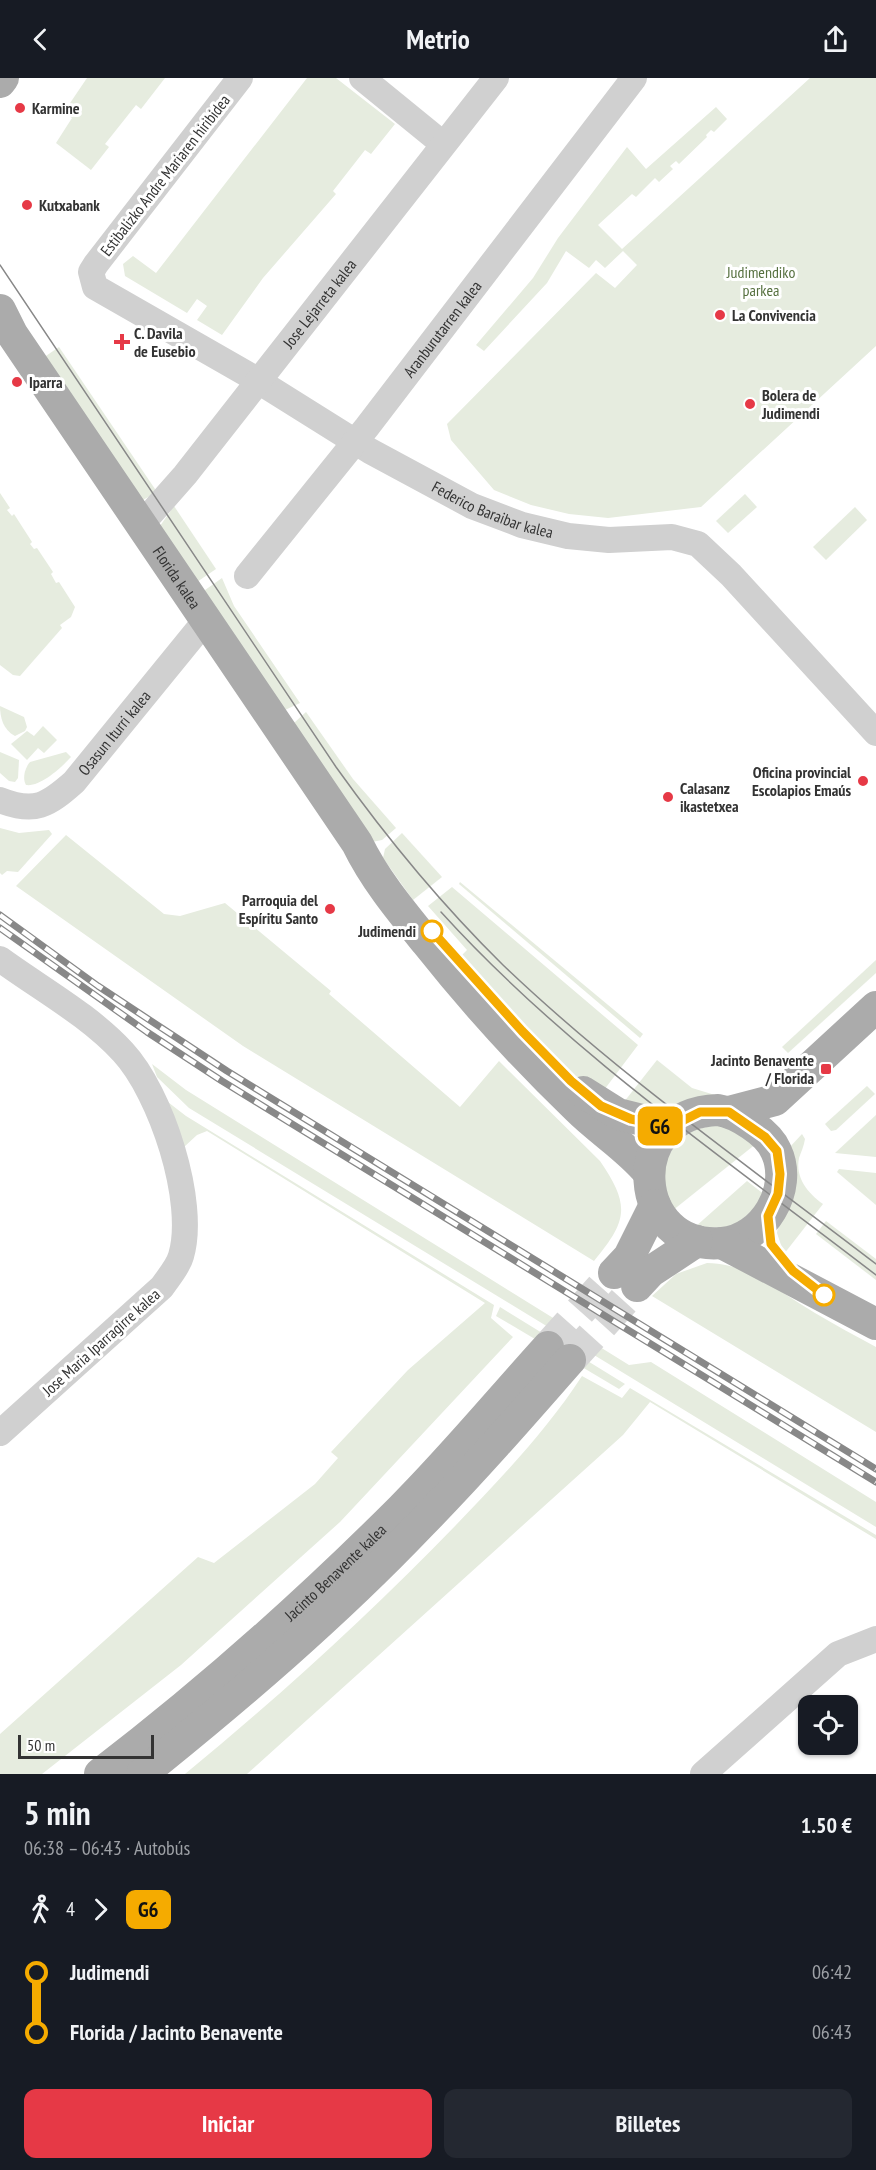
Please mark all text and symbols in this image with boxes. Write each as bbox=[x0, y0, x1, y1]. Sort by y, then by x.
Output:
text: Metrio bbox=[406, 22, 470, 56]
icon: back bbox=[24, 23, 57, 56]
icon: share bbox=[819, 23, 852, 56]
street label: Estibalizko Andre Mariaren hiribidea bbox=[96, 90, 234, 260]
place label: Karmine bbox=[32, 98, 80, 118]
marker: Karmine bbox=[13, 101, 27, 115]
place label: Kutxabank bbox=[39, 195, 100, 215]
marker: Kutxabank bbox=[20, 198, 34, 212]
street label: Jose Lejarreta kalea bbox=[278, 255, 360, 353]
park label: Judimendiko parkea bbox=[726, 262, 795, 300]
street label: Aranburutarren kalea bbox=[399, 276, 486, 381]
place label: La Convivencia bbox=[732, 305, 816, 325]
marker: La Convivencia bbox=[713, 308, 727, 322]
place label: C. Davila de Eusebio bbox=[134, 323, 196, 361]
marker: C. Davila de Eusebio bbox=[115, 335, 129, 349]
place label: Iparra bbox=[29, 372, 63, 392]
marker: Iparra bbox=[10, 375, 24, 389]
place label: Bolera de Judimendi bbox=[761, 385, 820, 423]
marker: Bolera de Judimendi bbox=[743, 397, 757, 411]
street label: Federico Baraibar kalea bbox=[429, 476, 555, 542]
street label: Florida kalea bbox=[149, 542, 205, 613]
street label: Osasun Iturri kalea bbox=[74, 686, 155, 779]
place label: Oficina provincial Escolapios Emaús bbox=[752, 762, 851, 800]
marker: Oficina provincial Escolapios Emaús bbox=[856, 774, 870, 788]
place label: Calasanz ikastetxea bbox=[680, 778, 739, 816]
marker: Calasanz ikastetxea bbox=[661, 790, 675, 804]
place label: Parroquia del Espíritu Santo bbox=[239, 890, 318, 928]
marker: Parroquia del Espíritu Santo bbox=[323, 902, 337, 916]
marker: Judimendi bbox=[421, 920, 443, 942]
place label: Judimendi bbox=[357, 921, 416, 941]
place label: Jacinto Benavente / Florida bbox=[710, 1050, 814, 1088]
marker: Jacinto Benavente / Florida bbox=[819, 1062, 833, 1076]
line badge: G6 bbox=[633, 1106, 687, 1146]
text: G6 bbox=[650, 1113, 670, 1140]
street label: Jose Maria Iparragirre kalea bbox=[37, 1284, 164, 1401]
unlabelled marker bbox=[813, 1284, 835, 1306]
street label: Jacinto Benavente kalea bbox=[280, 1520, 390, 1626]
map controls bbox=[798, 1695, 858, 1755]
button: locate bbox=[798, 1695, 858, 1755]
scale bar bbox=[18, 1732, 154, 1760]
text: 50 m bbox=[27, 1735, 55, 1755]
text: 5 min bbox=[24, 1791, 91, 1834]
text: 1.50 € bbox=[801, 1811, 852, 1839]
text: 06:38 – 06:43 · Autobús bbox=[24, 1835, 190, 1861]
icon: walk bbox=[24, 1893, 57, 1926]
icon: forward bbox=[84, 1893, 117, 1926]
text: 4 bbox=[66, 1896, 75, 1922]
text: G6 bbox=[138, 1896, 159, 1923]
text: Judimendi bbox=[70, 1958, 150, 1986]
text: 06:42 bbox=[812, 1959, 852, 1985]
text: Florida / Jacinto Benavente bbox=[70, 2018, 283, 2046]
text: 06:43 bbox=[812, 2019, 852, 2045]
button: Iniciar bbox=[24, 2089, 432, 2158]
button: Billetes bbox=[444, 2089, 852, 2158]

